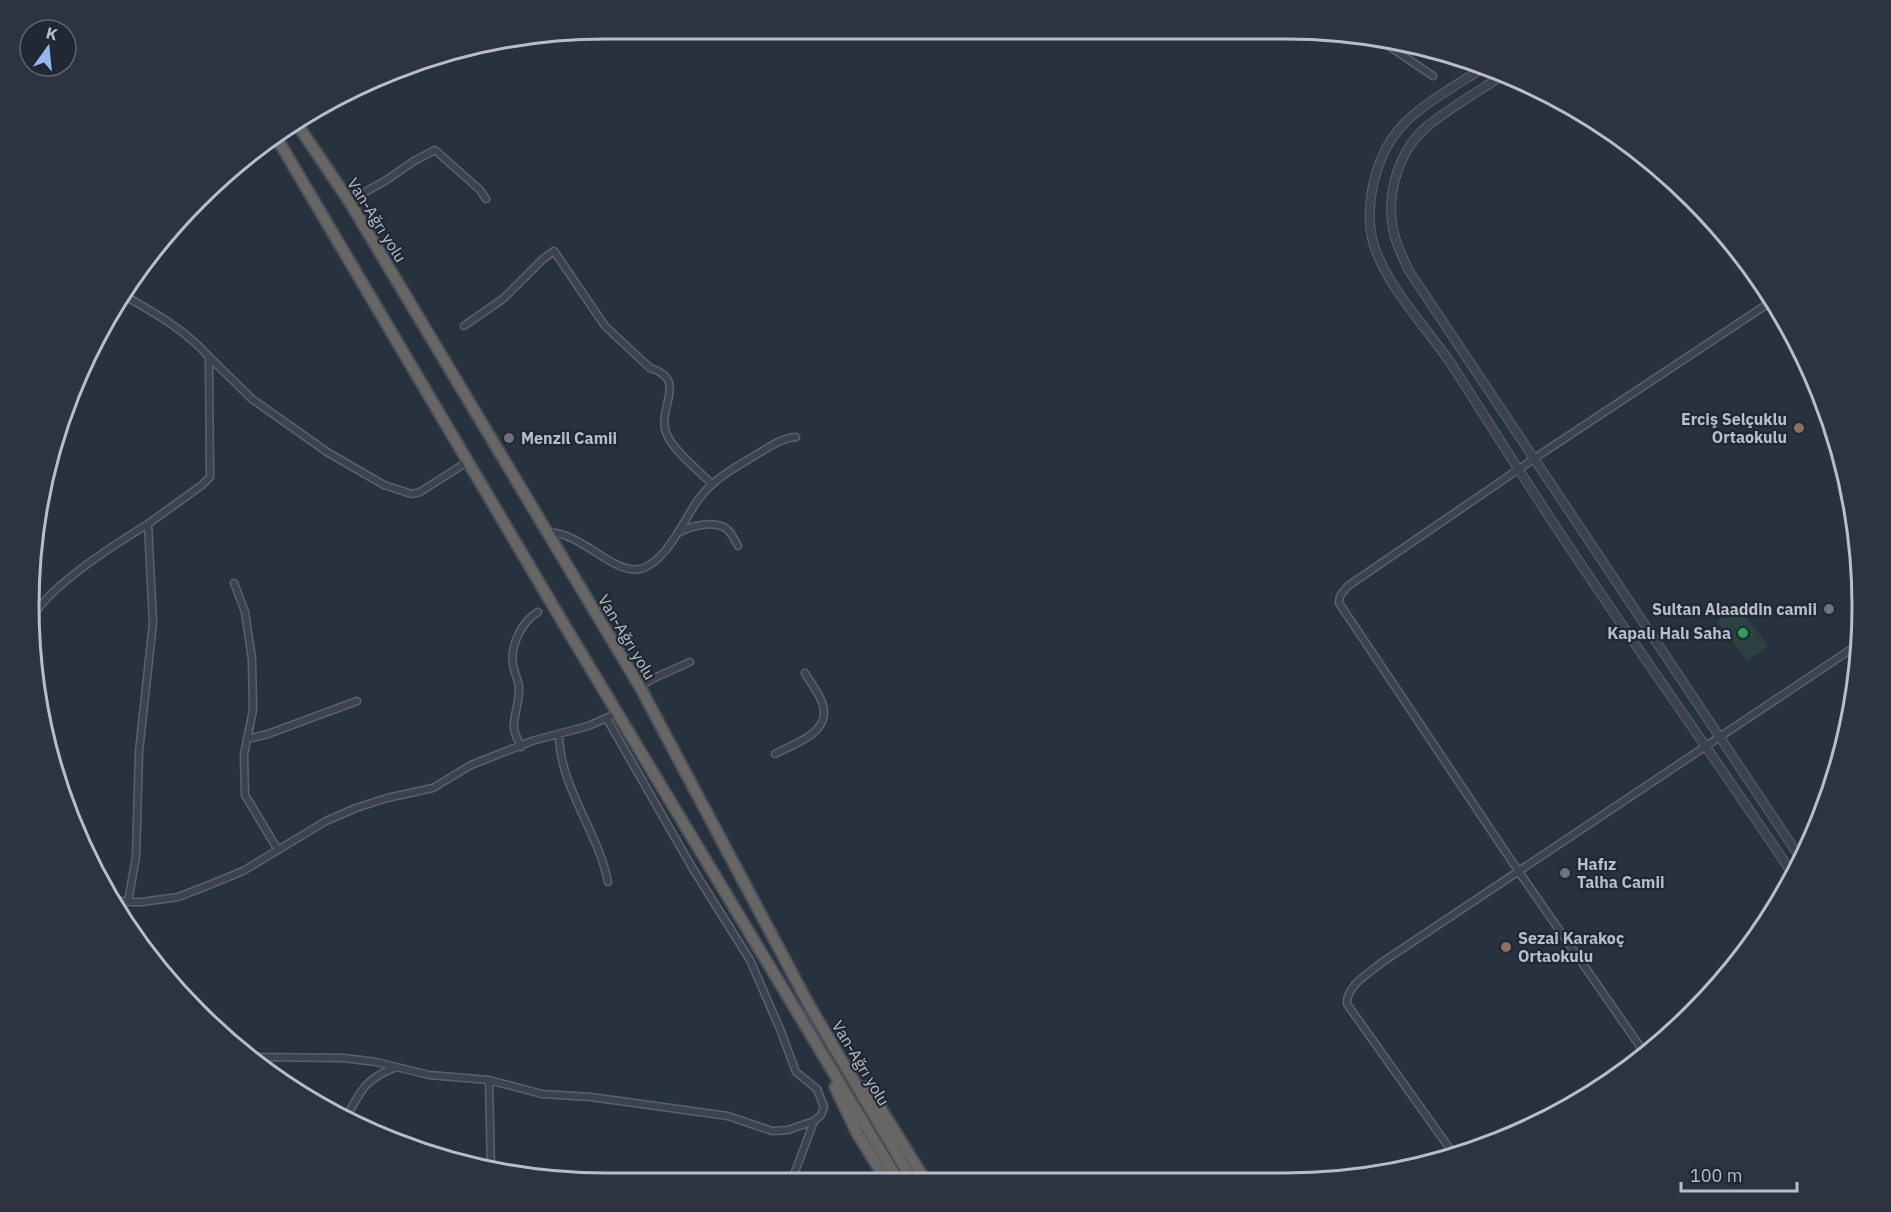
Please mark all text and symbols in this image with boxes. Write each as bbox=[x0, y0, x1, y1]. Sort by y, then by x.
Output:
north arrow bbox=[18, 18, 78, 78]
text: K bbox=[44, 22, 60, 45]
street label: Van-Ağrı yolu bbox=[343, 174, 411, 266]
place label: Erciş Selçuklu Ortaokulu bbox=[1681, 409, 1787, 447]
marker: Erciş Selçuklu Ortaokulu bbox=[1792, 421, 1806, 435]
place label: Menzil Camii bbox=[521, 428, 617, 448]
marker: Menzil Camii bbox=[502, 431, 516, 445]
street label: Van-Ağrı yolu bbox=[594, 591, 660, 683]
place label: Sultan Alaaddin camii bbox=[1652, 599, 1817, 619]
marker: Sultan Alaaddin camii bbox=[1822, 602, 1836, 616]
place label: Kapalı Halı Saha bbox=[1607, 623, 1731, 643]
marker: Kapalı Halı Saha bbox=[1736, 626, 1750, 640]
place label: Hafız Talha Camii bbox=[1577, 854, 1665, 892]
marker: Hafız Talha Camii bbox=[1558, 866, 1572, 880]
place label: Sezai Karakoç Ortaokulu bbox=[1518, 928, 1624, 966]
marker: Sezai Karakoç Ortaokulu bbox=[1499, 940, 1513, 954]
street label: Van-Ağrı yolu bbox=[828, 1017, 894, 1109]
scale bar bbox=[1681, 1155, 1796, 1193]
text: 100 m bbox=[1690, 1164, 1742, 1187]

